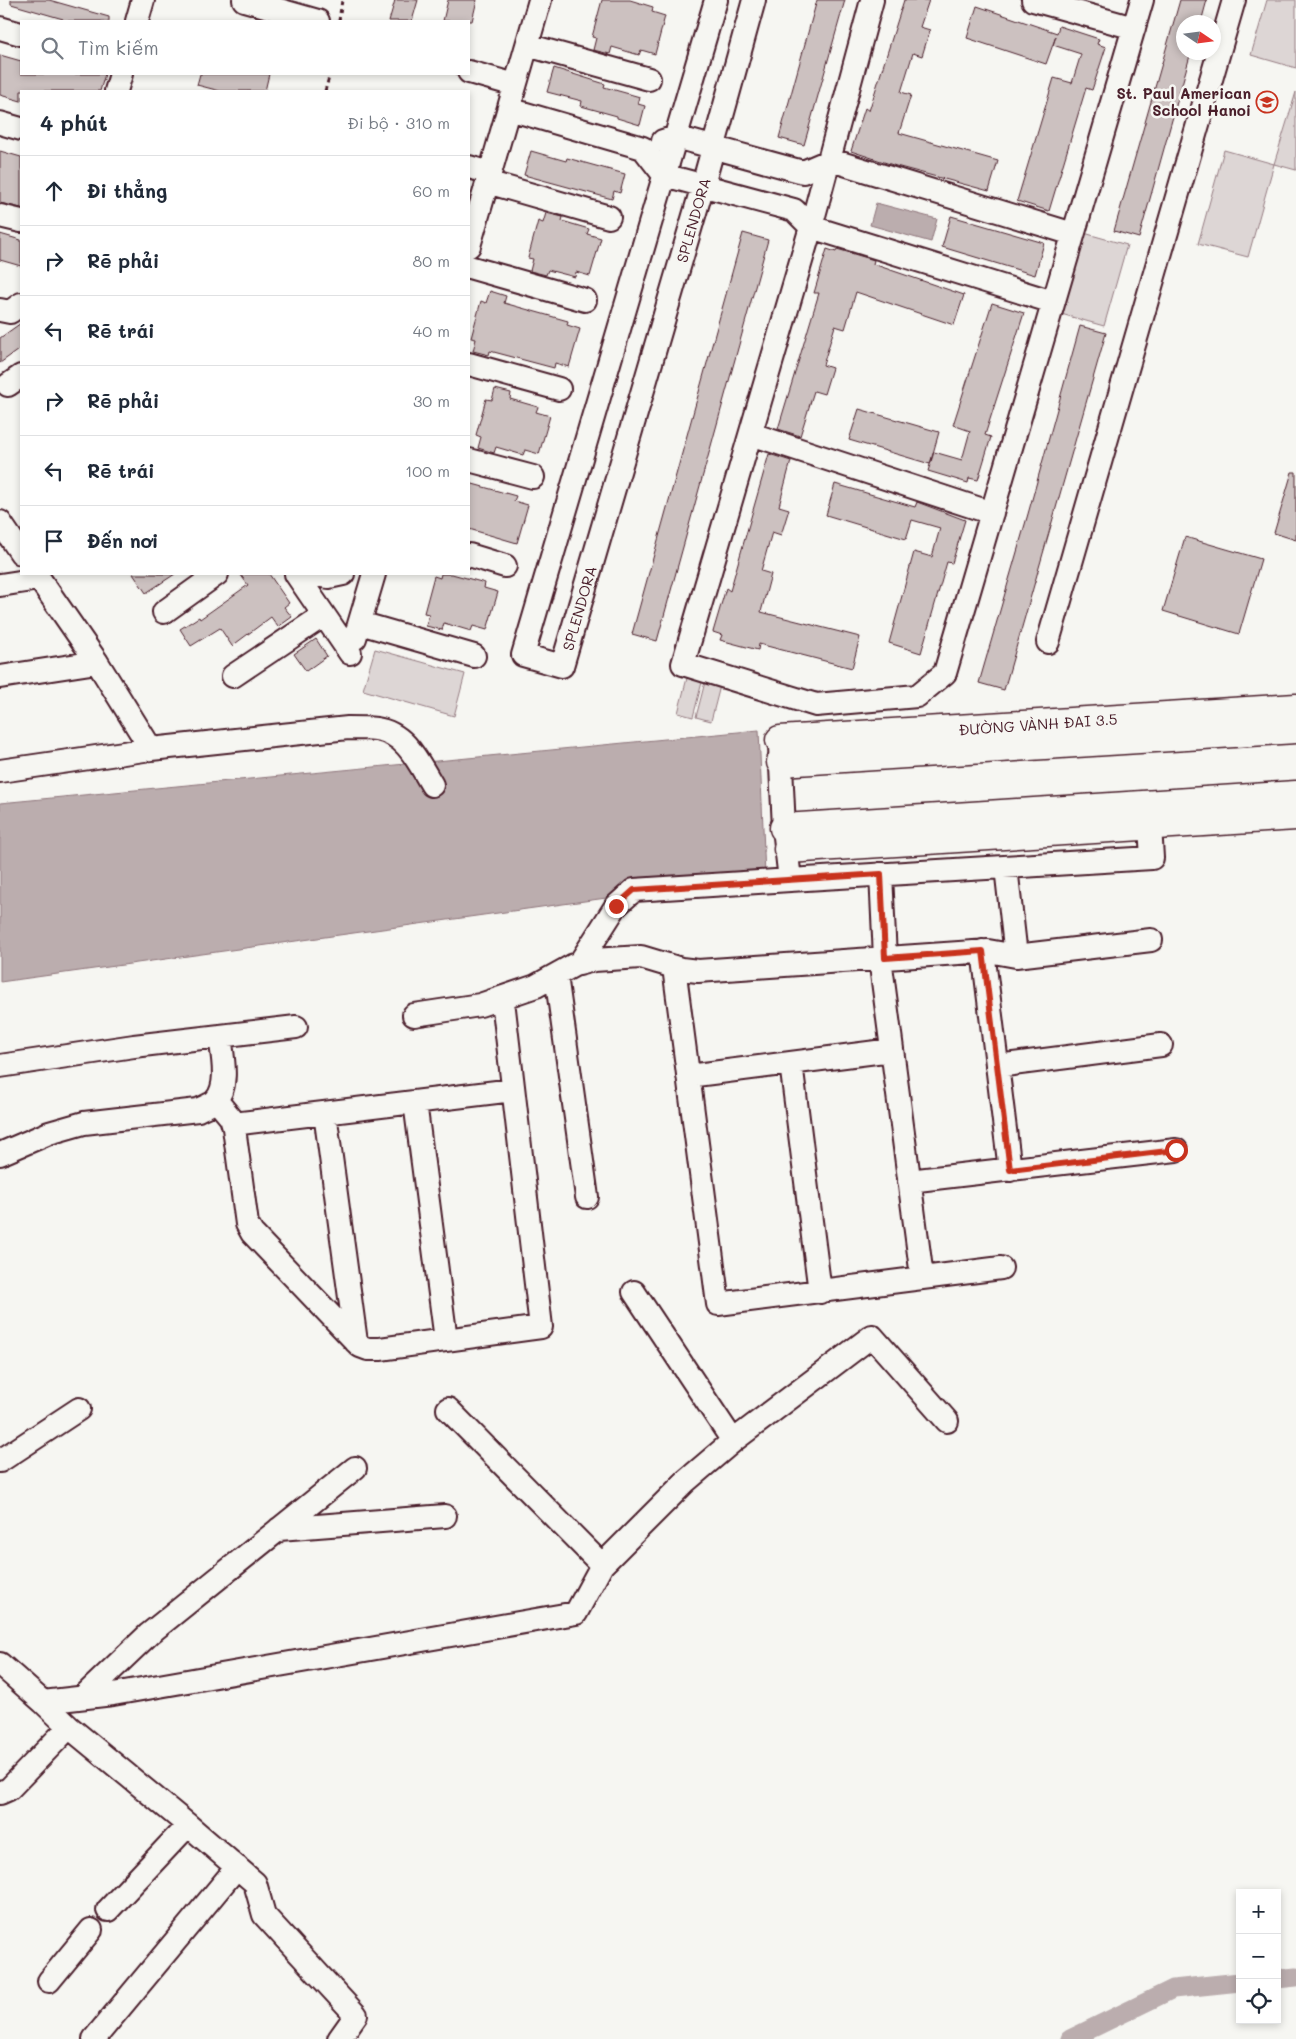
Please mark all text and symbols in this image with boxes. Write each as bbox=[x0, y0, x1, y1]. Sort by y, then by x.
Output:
north arrow bbox=[1176, 15, 1221, 60]
search box bbox=[20, 20, 470, 75]
icon: search bbox=[38, 34, 66, 62]
text: Tìm kiếm bbox=[78, 35, 159, 60]
place label: St. Paul American School Hanoi bbox=[1116, 83, 1251, 120]
school or university icon: St. Paul American School Hanoi bbox=[1255, 90, 1279, 114]
text: 4 phút bbox=[40, 109, 108, 136]
text: Đi bộ · 310 m bbox=[347, 112, 450, 133]
street label: SPLENDORA bbox=[671, 175, 715, 265]
icon: ahead bbox=[40, 177, 68, 205]
text: Đi thẳng bbox=[87, 178, 167, 203]
text: 60 m bbox=[413, 180, 450, 201]
icon: right bbox=[40, 247, 68, 275]
text: Rẽ phải bbox=[87, 248, 159, 273]
text: 80 m bbox=[413, 250, 450, 271]
icon: left bbox=[40, 317, 68, 345]
text: Rẽ trái bbox=[87, 318, 155, 343]
text: 40 m bbox=[413, 320, 450, 341]
icon: right bbox=[40, 387, 68, 415]
text: Rẽ phải bbox=[87, 388, 159, 413]
text: 30 m bbox=[413, 390, 450, 411]
icon: left bbox=[40, 457, 68, 485]
text: Rẽ trái bbox=[87, 458, 155, 483]
text: 100 m bbox=[405, 460, 450, 481]
icon: arrive bbox=[40, 527, 68, 555]
text: Đến nơi bbox=[87, 528, 159, 553]
street label: SPLENDORA bbox=[557, 563, 601, 653]
street label: ĐƯỜNG VÀNH ĐAI 3.5 bbox=[958, 708, 1118, 740]
route end bbox=[605, 895, 628, 918]
route start bbox=[1165, 1139, 1188, 1162]
map controls bbox=[1236, 1889, 1281, 2024]
button: + bbox=[1236, 1889, 1281, 1934]
button: − bbox=[1236, 1934, 1281, 1979]
button: locate bbox=[1236, 1979, 1281, 2024]

